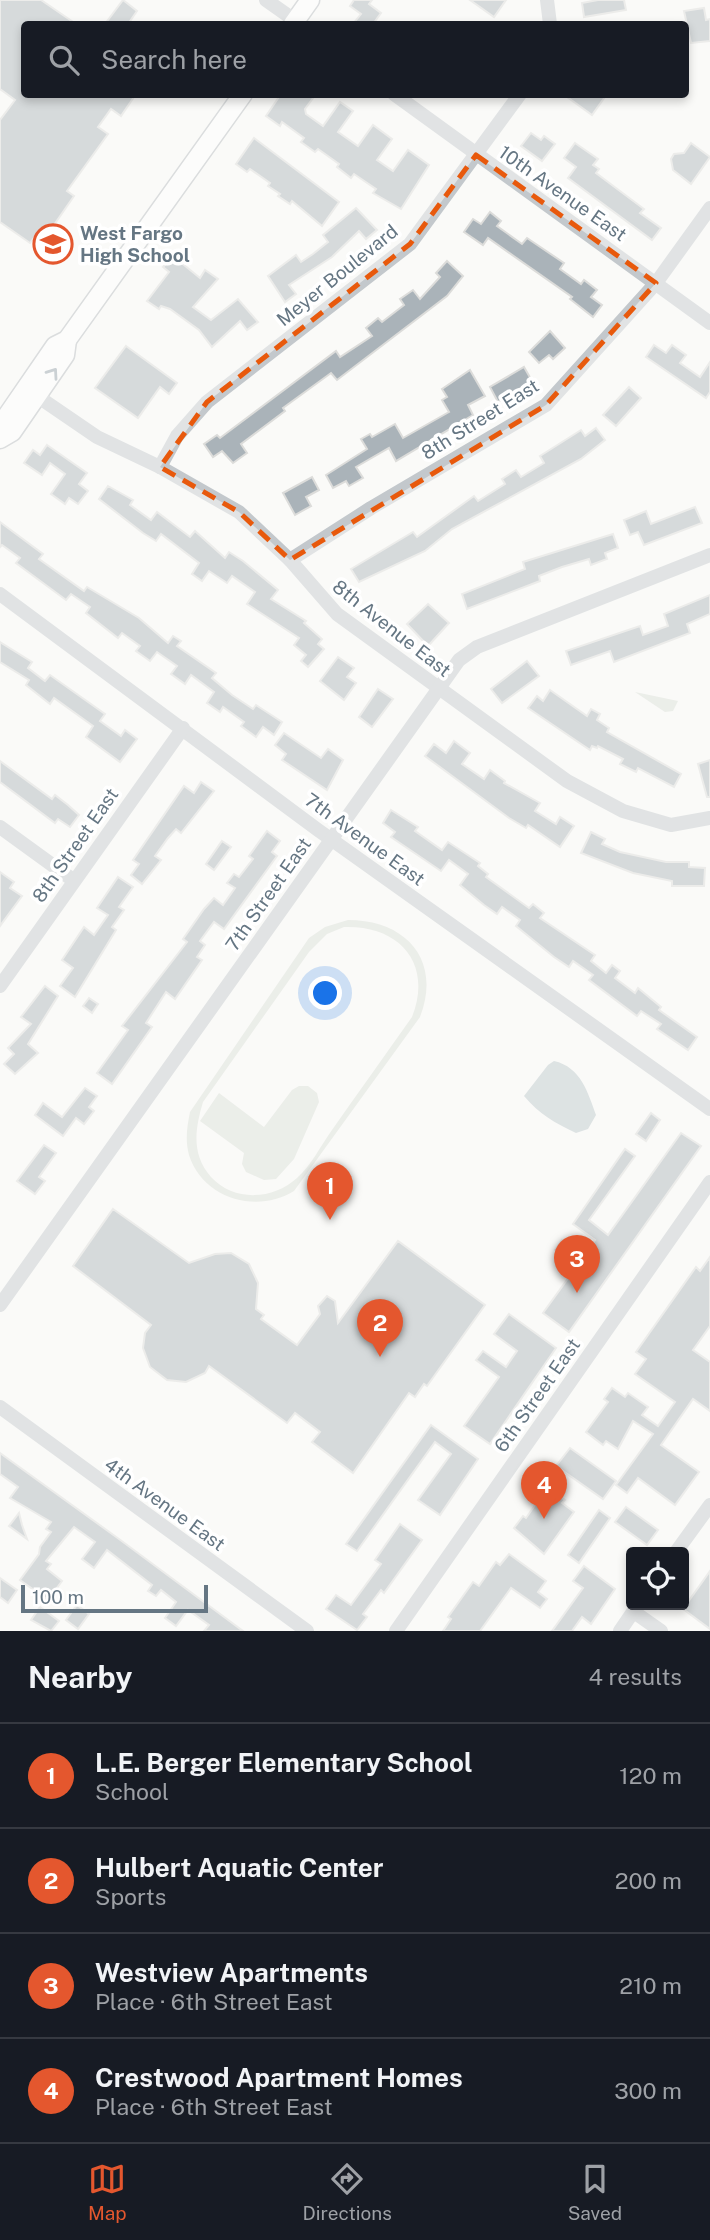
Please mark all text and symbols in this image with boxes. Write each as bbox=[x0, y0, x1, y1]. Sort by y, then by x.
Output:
search box bbox=[21, 21, 689, 98]
icon: search bbox=[45, 41, 83, 79]
text: Search here bbox=[101, 44, 247, 75]
street label: 10th Avenue East bbox=[495, 141, 631, 245]
street label: Meyer Boulevard bbox=[272, 220, 402, 330]
place label: West Fargo High School bbox=[80, 222, 190, 266]
school or university icon: West Fargo High School bbox=[32, 223, 74, 265]
one-way arrow bbox=[45, 368, 57, 381]
street label: 8th Street East bbox=[417, 374, 543, 464]
street label: 8th Avenue East bbox=[329, 575, 455, 681]
street label: 8th Street East bbox=[27, 784, 123, 906]
street label: 7th Avenue East bbox=[301, 788, 429, 890]
street label: 7th Street East bbox=[221, 833, 315, 955]
your location bbox=[308, 976, 342, 1010]
pin: 1 bbox=[307, 1162, 353, 1220]
pin: 3 bbox=[554, 1235, 600, 1293]
pin: 2 bbox=[357, 1299, 403, 1357]
street label: 6th Street East bbox=[490, 1334, 584, 1456]
street label: 4th Avenue East bbox=[100, 1453, 230, 1555]
pin: 4 bbox=[521, 1461, 567, 1519]
map controls bbox=[626, 1547, 689, 1610]
button: locate bbox=[626, 1547, 689, 1610]
scale bar bbox=[21, 1582, 208, 1614]
text: 100 m bbox=[32, 1586, 84, 1608]
text: Nearby bbox=[28, 1659, 132, 1695]
text: 4 results bbox=[588, 1663, 682, 1690]
text: L.E. Berger Elementary School bbox=[95, 1747, 472, 1778]
text: 1 bbox=[46, 1762, 56, 1789]
text: 120 m bbox=[619, 1762, 682, 1789]
text: School bbox=[95, 1778, 169, 1805]
text: Hulbert Aquatic Center bbox=[95, 1852, 384, 1883]
text: 2 bbox=[44, 1867, 58, 1894]
text: 200 m bbox=[615, 1867, 682, 1894]
text: Sports bbox=[95, 1883, 166, 1910]
text: Westview Apartments bbox=[95, 1957, 368, 1988]
text: 3 bbox=[43, 1972, 59, 1999]
text: 210 m bbox=[619, 1972, 682, 1999]
text: Place · 6th Street East bbox=[95, 1988, 333, 2015]
text: Crestwood Apartment Homes bbox=[95, 2062, 463, 2093]
text: 4 bbox=[43, 2077, 59, 2104]
text: 300 m bbox=[614, 2077, 682, 2104]
text: Place · 6th Street East bbox=[95, 2093, 333, 2120]
tab: Map bbox=[88, 2160, 127, 2224]
tab: Directions bbox=[303, 2160, 392, 2224]
tab: Saved bbox=[568, 2160, 622, 2224]

